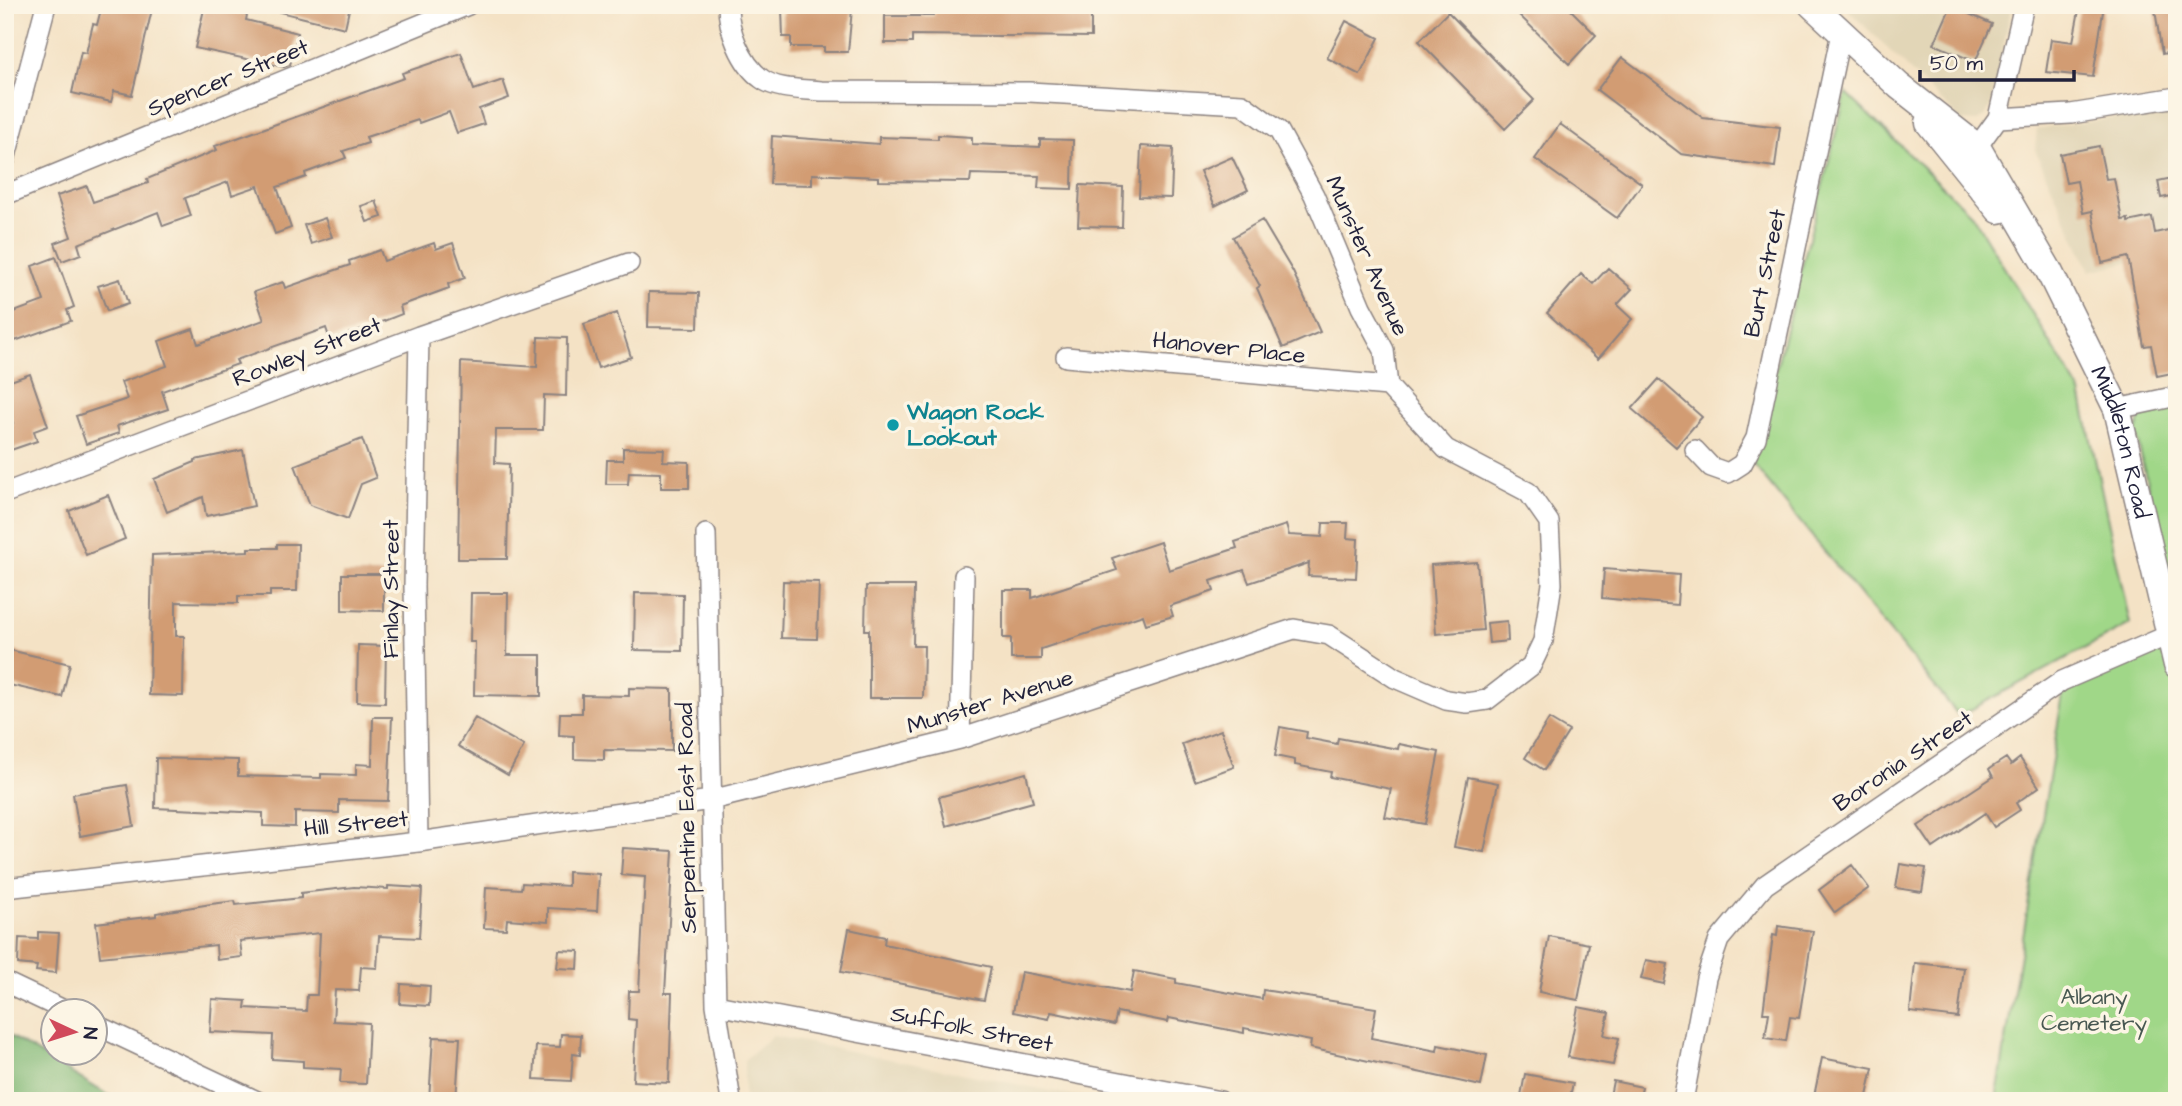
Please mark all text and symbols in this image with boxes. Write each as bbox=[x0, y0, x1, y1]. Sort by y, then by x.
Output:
street label: Spencer Street bbox=[143, 31, 314, 125]
scale bar bbox=[1920, 38, 2074, 82]
text: 50 m bbox=[1930, 49, 1984, 78]
street label: Munster Avenue bbox=[1317, 171, 1417, 341]
street label: Burt Street bbox=[1736, 205, 1794, 340]
street label: Rowley Street bbox=[228, 309, 387, 396]
street label: Hanover Place bbox=[1151, 324, 1307, 372]
street label: Middleton Road bbox=[2082, 361, 2158, 522]
place label: Wagon Rock Lookout bbox=[906, 396, 1045, 454]
marker: Wagon Rock Lookout bbox=[885, 417, 901, 433]
street label: Finlay Street bbox=[375, 519, 408, 659]
street label: Munster Avenue bbox=[903, 662, 1077, 742]
street label: Serpentine East Road bbox=[669, 702, 705, 934]
street label: Boronia Street bbox=[1827, 702, 1980, 819]
street label: Hill Street bbox=[302, 803, 410, 845]
park label: Albany Cemetery bbox=[2041, 981, 2147, 1040]
north arrow bbox=[38, 998, 108, 1068]
street label: Suffolk Street bbox=[888, 998, 1057, 1061]
text: N bbox=[76, 1026, 103, 1040]

